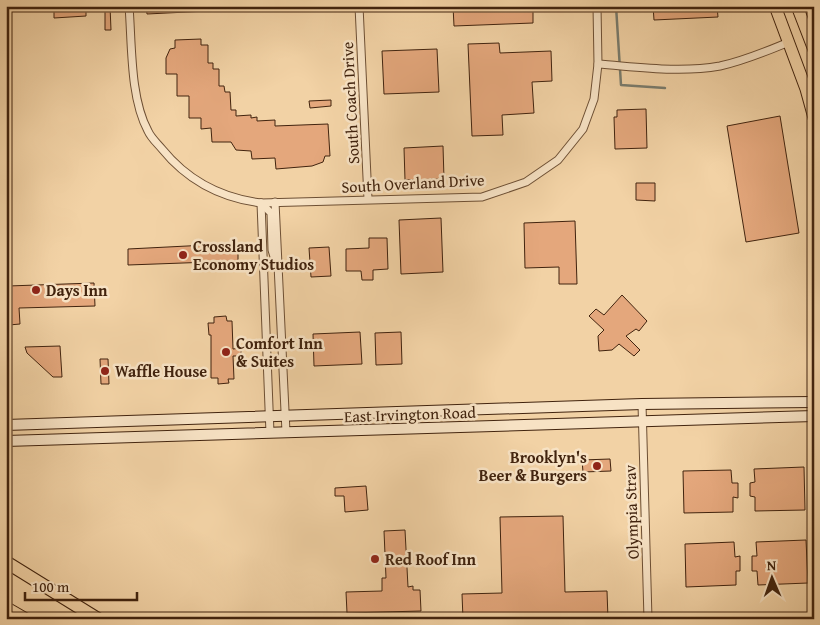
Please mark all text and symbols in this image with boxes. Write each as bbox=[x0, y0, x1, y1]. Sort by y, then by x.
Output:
street label: South Coach Drive bbox=[335, 41, 365, 165]
street label: South Overland Drive bbox=[341, 167, 485, 199]
place label: Crossland Economy Studios bbox=[193, 234, 314, 276]
marker: Crossland Economy Studios bbox=[177, 249, 189, 261]
place label: Days Inn bbox=[46, 278, 108, 302]
marker: Days Inn bbox=[30, 284, 42, 296]
place label: Comfort Inn & Suites bbox=[236, 331, 323, 373]
marker: Comfort Inn & Suites bbox=[220, 346, 232, 358]
place label: Waffle House bbox=[115, 359, 207, 383]
marker: Waffle House bbox=[99, 365, 111, 377]
street label: East Irvington Road bbox=[344, 400, 477, 428]
place label: Brooklyn's Beer & Burgers bbox=[479, 445, 587, 487]
marker: Brooklyn's Beer & Burgers bbox=[591, 460, 603, 472]
street label: Olympia Strav bbox=[617, 464, 645, 560]
place label: Red Roof Inn bbox=[385, 547, 476, 571]
north arrow bbox=[748, 552, 798, 602]
marker: Red Roof Inn bbox=[369, 553, 381, 565]
text: N bbox=[767, 555, 777, 575]
scale bar bbox=[25, 570, 138, 602]
text: 100 m bbox=[32, 576, 70, 597]

